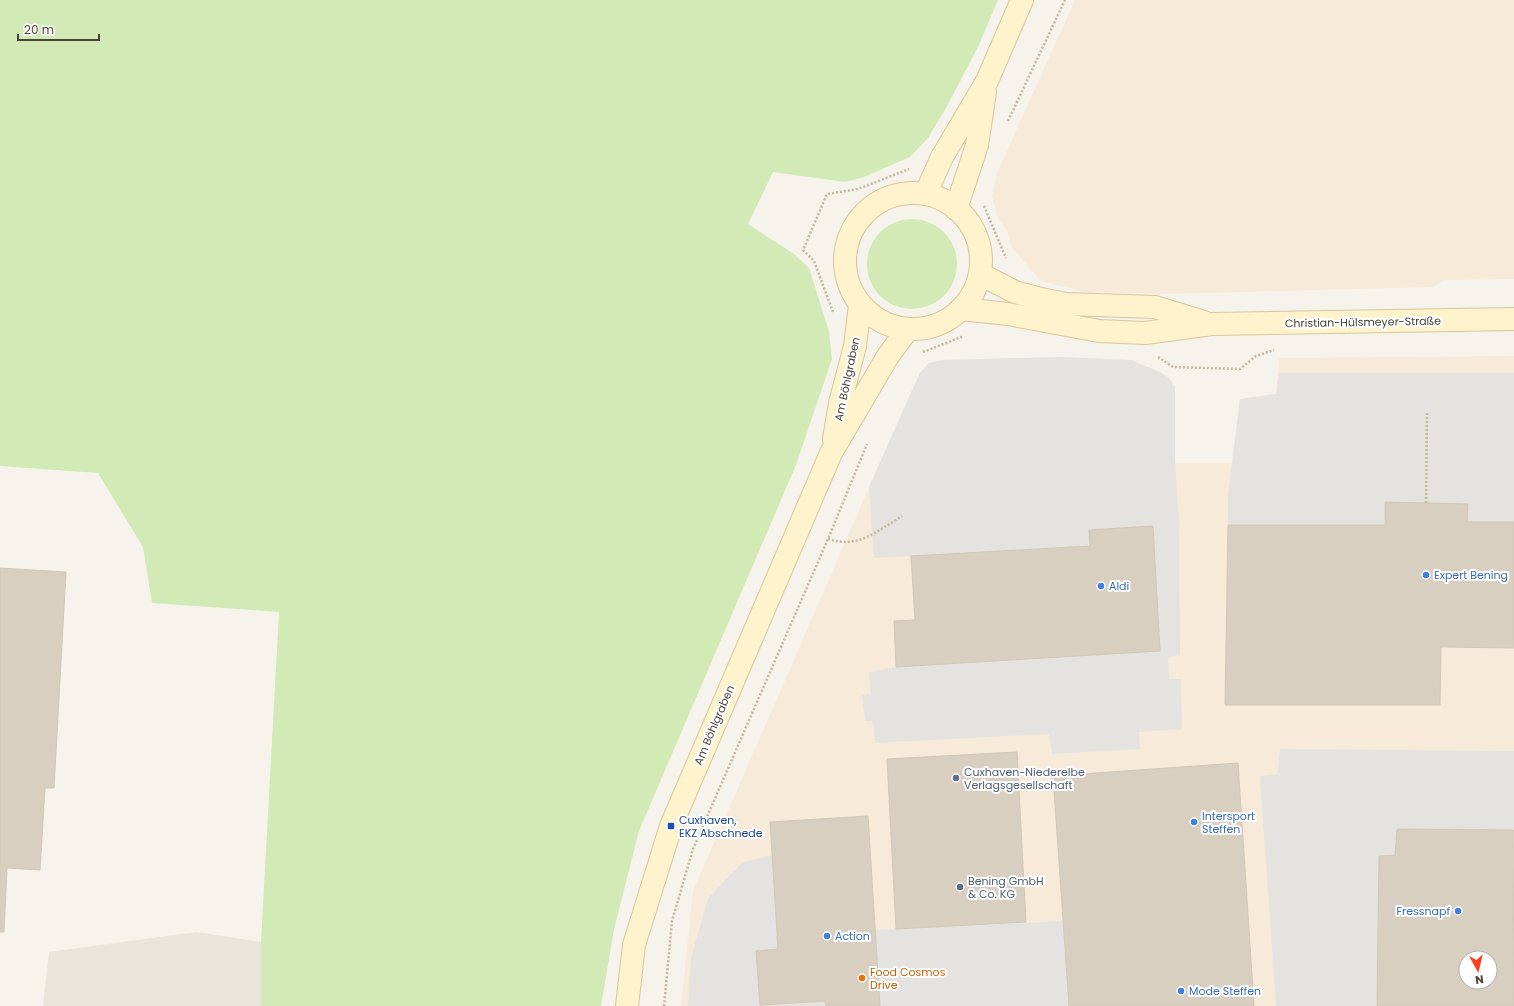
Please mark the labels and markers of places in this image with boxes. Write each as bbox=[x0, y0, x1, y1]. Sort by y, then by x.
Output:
place label: Expert Bening bbox=[1434, 567, 1508, 583]
marker: Expert Bening bbox=[1421, 570, 1431, 580]
place label: Aldi bbox=[1109, 578, 1130, 594]
marker: Aldi bbox=[1096, 581, 1106, 591]
place label: Cuxhaven-Niederelbe Verlagsgesellschaft bbox=[964, 764, 1085, 793]
marker: Cuxhaven-Niederelbe Verlagsgesellschaft bbox=[951, 773, 961, 783]
place label: Intersport Steffen bbox=[1202, 808, 1255, 837]
place label: Cuxhaven, EKZ Abschnede bbox=[679, 812, 763, 841]
marker: Intersport Steffen bbox=[1189, 817, 1199, 827]
marker: Cuxhaven, EKZ Abschnede bbox=[666, 821, 676, 831]
place label: Bening GmbH & Co. KG bbox=[968, 873, 1044, 902]
marker: Bening GmbH & Co. KG bbox=[955, 882, 965, 892]
place label: Fressnapf bbox=[1397, 903, 1450, 919]
marker: Fressnapf bbox=[1453, 906, 1463, 916]
place label: Action bbox=[835, 928, 870, 944]
marker: Action bbox=[822, 931, 832, 941]
place label: Food Cosmos Drive bbox=[870, 964, 946, 993]
marker: Food Cosmos Drive bbox=[857, 973, 867, 983]
place label: Mode Steffen bbox=[1189, 983, 1261, 999]
marker: Mode Steffen bbox=[1176, 986, 1186, 996]

